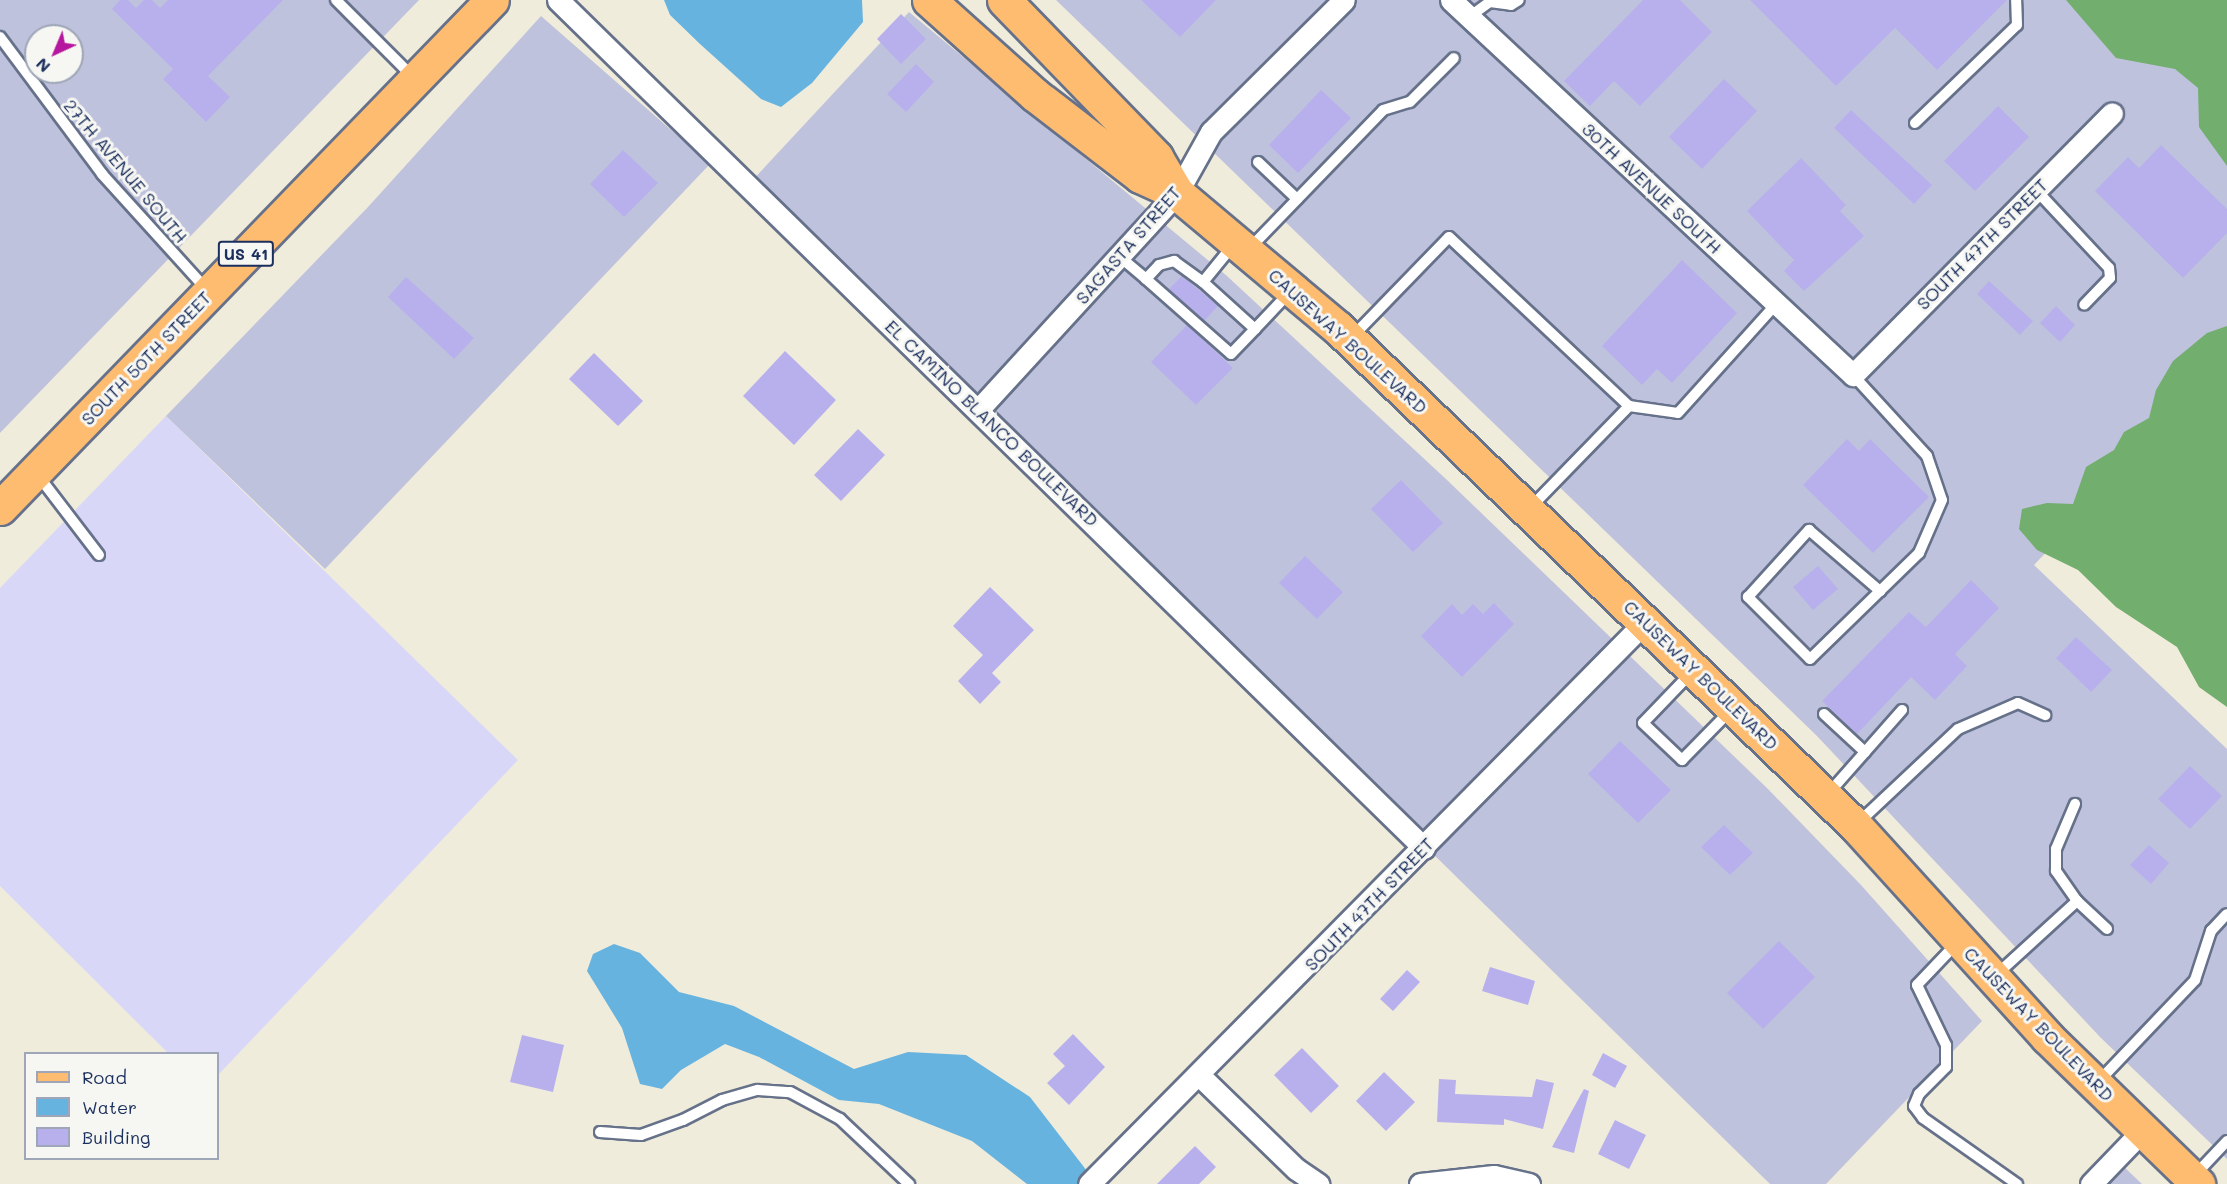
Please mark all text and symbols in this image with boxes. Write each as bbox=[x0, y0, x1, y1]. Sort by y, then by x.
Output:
north arrow bbox=[24, 24, 84, 84]
text: N bbox=[31, 54, 54, 78]
street label: 27TH AVENUE SOUTH bbox=[60, 95, 192, 247]
street label: 30TH AVENUE SOUTH bbox=[1578, 118, 1726, 258]
street label: SOUTH 47TH STREET bbox=[1912, 174, 2052, 314]
street label: SAGASTA STREET bbox=[1071, 182, 1185, 308]
road number: US 41 bbox=[218, 241, 274, 267]
street label: CAUSEWAY BOULEVARD bbox=[1264, 264, 1432, 418]
street label: SOUTH 50TH STREET bbox=[77, 287, 215, 429]
street label: EL CAMINO BLANCO BOULEVARD bbox=[881, 315, 1103, 531]
street label: CAUSEWAY BOULEVARD bbox=[1619, 596, 1783, 754]
street label: SOUTH 47TH STREET bbox=[1300, 833, 1438, 975]
street label: CAUSEWAY BOULEVARD bbox=[1960, 942, 2118, 1106]
legend bbox=[24, 1052, 219, 1160]
text: Road bbox=[82, 1065, 127, 1089]
text: Water bbox=[82, 1095, 137, 1119]
text: Building bbox=[82, 1125, 150, 1149]

